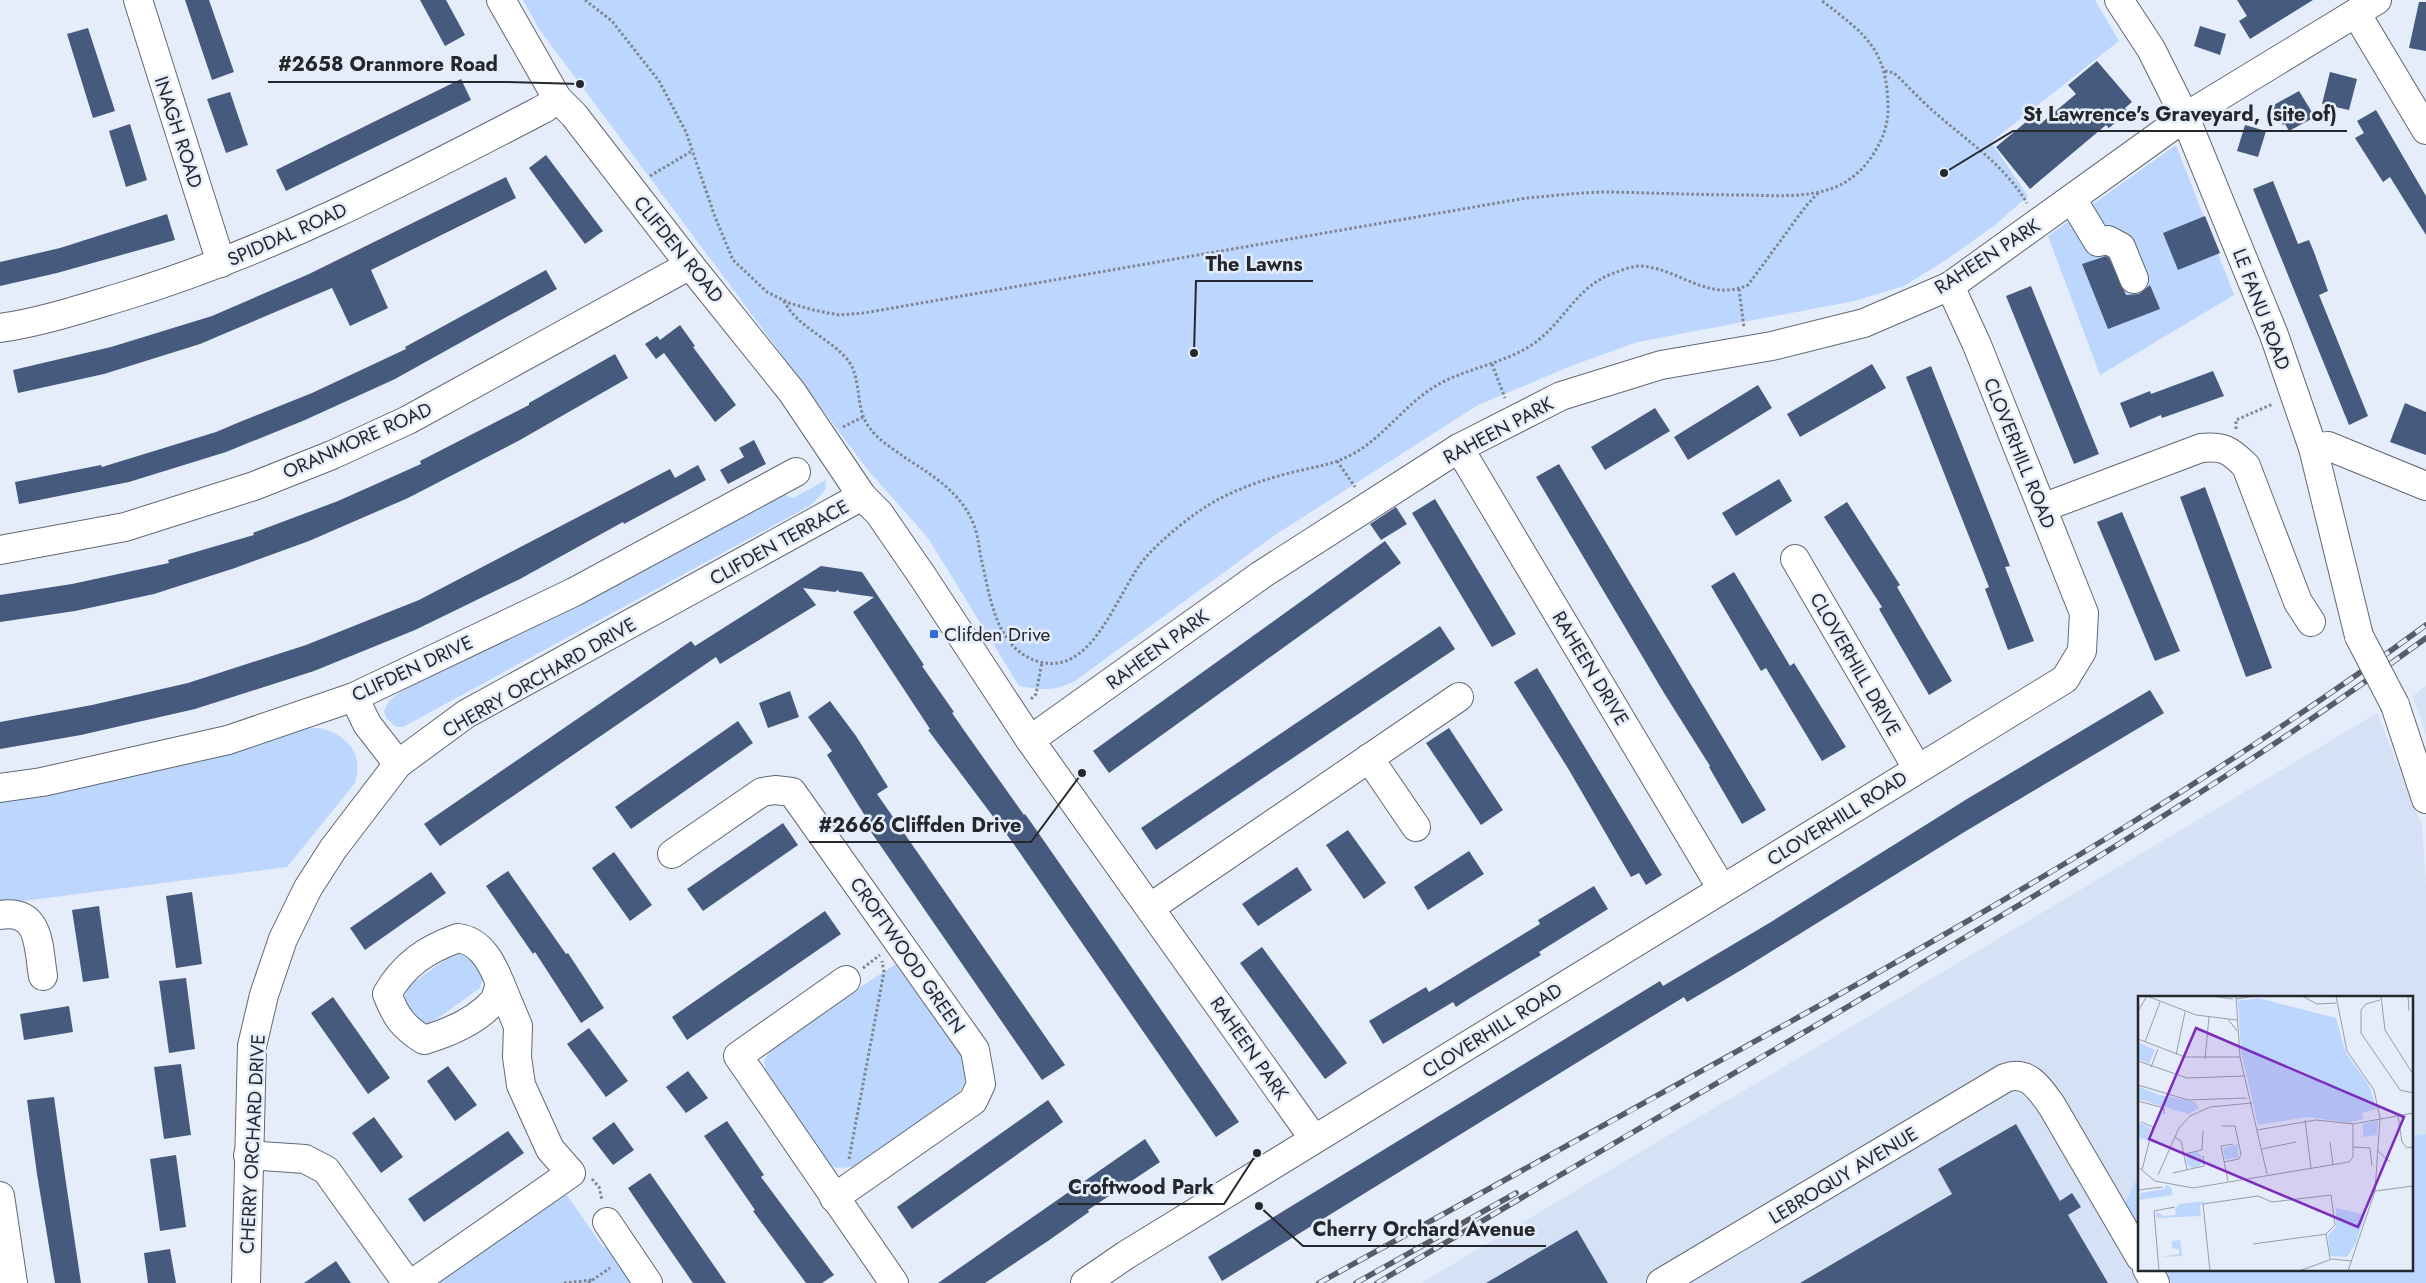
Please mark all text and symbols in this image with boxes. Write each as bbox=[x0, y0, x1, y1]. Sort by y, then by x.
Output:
callout: #2658 Oranmore Road bbox=[268, 47, 508, 82]
text: #2658 Oranmore Road bbox=[278, 50, 498, 79]
street label: INAGH ROAD bbox=[148, 73, 209, 192]
callout: St Lawrence's Graveyard, (site of) bbox=[2013, 96, 2347, 131]
text: St Lawrence's Graveyard, (site of) bbox=[2023, 100, 2337, 129]
street label: CLIFDEN ROAD bbox=[627, 190, 730, 308]
street label: SPIDDAL ROAD bbox=[223, 196, 351, 273]
street label: RAHEEN PARK bbox=[1929, 212, 2046, 301]
street label: LE FANU ROAD bbox=[2226, 244, 2297, 374]
callout: The Lawns bbox=[1196, 246, 1313, 281]
text: The Lawns bbox=[1205, 250, 1303, 279]
street label: CLOVERHILL ROAD bbox=[1977, 374, 2062, 533]
street label: RAHEEN PARK bbox=[1438, 390, 1558, 471]
street label: ORANMORE ROAD bbox=[278, 395, 436, 485]
street label: CLIFDEN TERRACE bbox=[705, 493, 854, 592]
street label: CLOVERHILL DRIVE bbox=[1804, 588, 1908, 741]
street label: RAHEEN PARK bbox=[1100, 603, 1214, 696]
street label: RAHEEN DRIVE bbox=[1546, 606, 1635, 731]
street label: CHERRY ORCHARD DRIVE bbox=[437, 611, 641, 744]
place label: Clifden Drive bbox=[944, 621, 1051, 648]
marker: Clifden Drive bbox=[928, 628, 940, 640]
street label: CLIFDEN DRIVE bbox=[347, 629, 477, 708]
street label: CLOVERHILL ROAD bbox=[1762, 764, 1913, 872]
callout: #2666 Cliffden Drive bbox=[809, 807, 1031, 842]
text: #2666 Cliffden Drive bbox=[819, 811, 1021, 840]
street label: CROFTWOOD GREEN bbox=[843, 872, 972, 1039]
street label: CLOVERHILL ROAD bbox=[1417, 976, 1568, 1084]
street label: RAHEEN PARK bbox=[1204, 991, 1296, 1106]
inset map bbox=[2138, 996, 2414, 1270]
street label: CHERRY ORCHARD DRIVE bbox=[233, 1033, 272, 1255]
street label: LEBROQUY AVENUE bbox=[1764, 1120, 1923, 1231]
callout: Croftwood Park bbox=[1058, 1169, 1224, 1204]
text: Croftwood Park bbox=[1068, 1173, 1215, 1202]
callout: Cherry Orchard Avenue bbox=[1303, 1211, 1546, 1246]
text: Cherry Orchard Avenue bbox=[1312, 1215, 1536, 1244]

